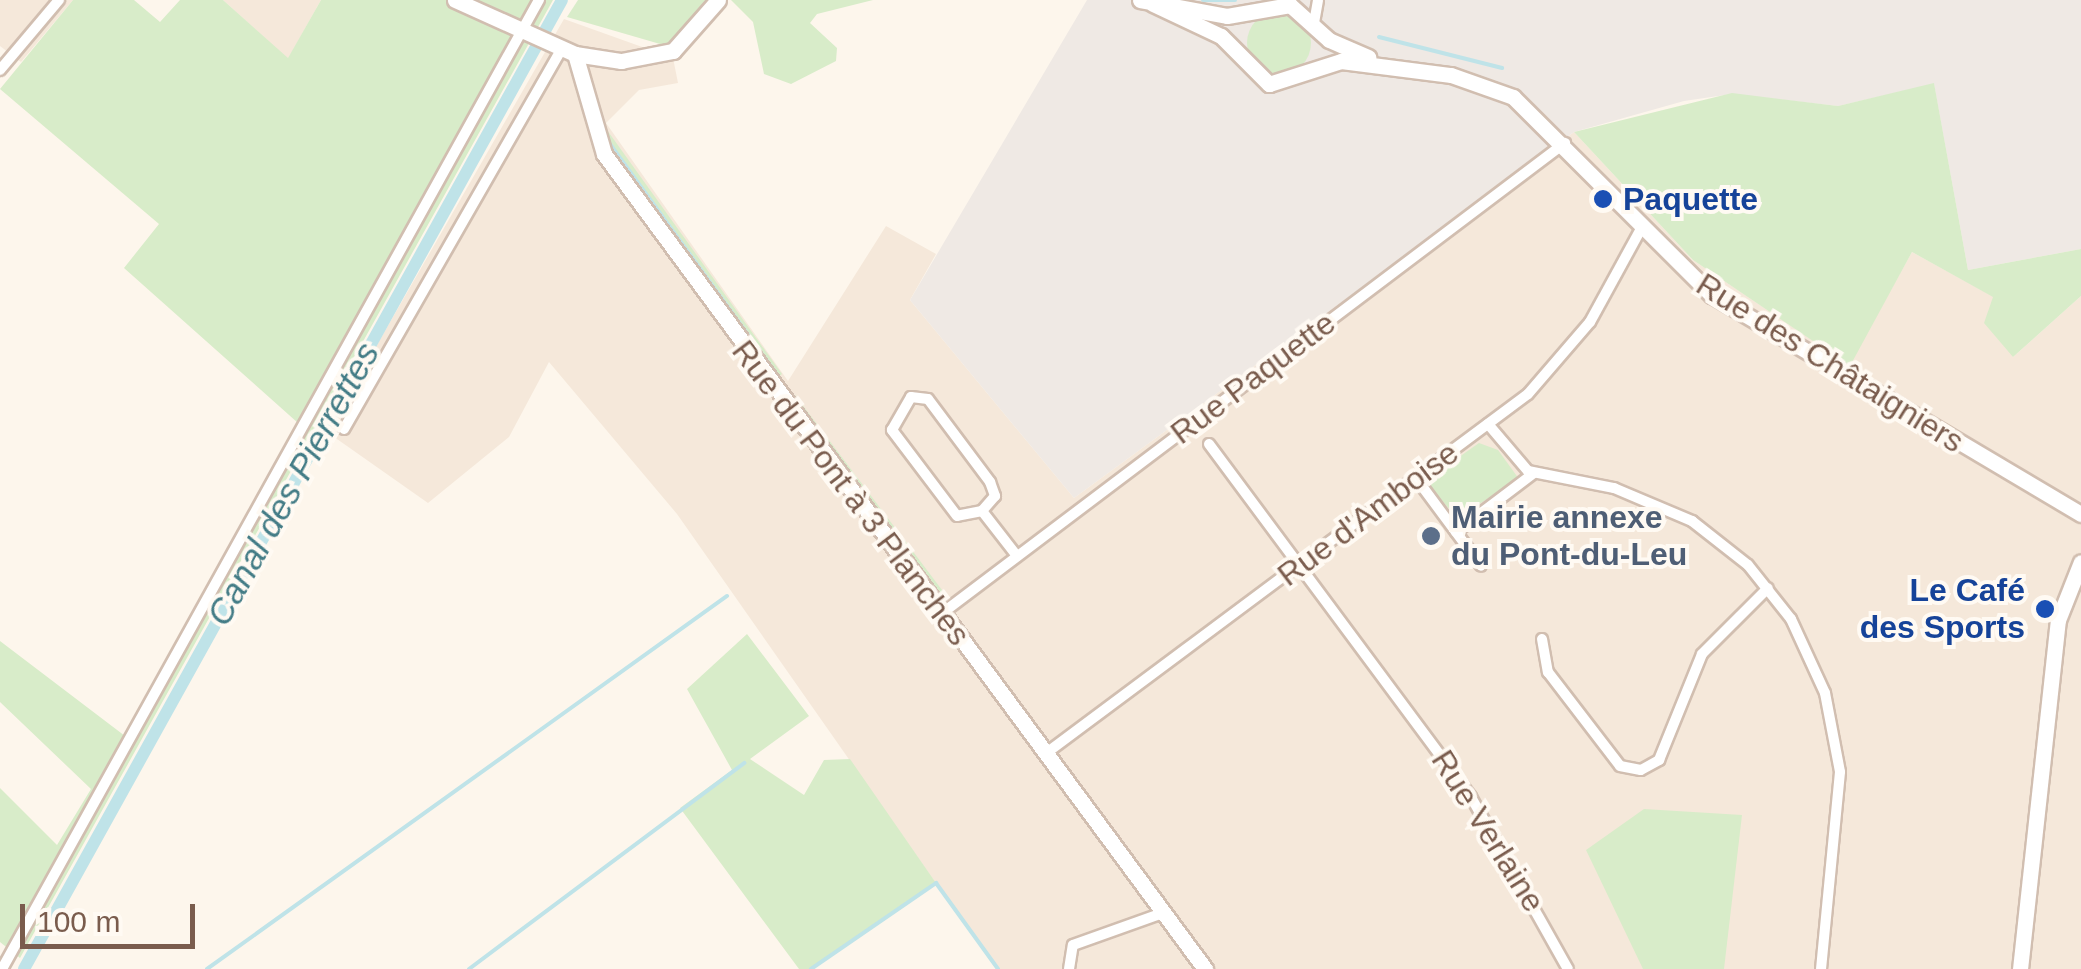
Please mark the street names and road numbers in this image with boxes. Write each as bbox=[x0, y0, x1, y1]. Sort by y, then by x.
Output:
street label: Rue des Châtaigniers bbox=[1689, 265, 1971, 461]
street label: Rue Paquette bbox=[1163, 304, 1343, 452]
street label: Rue du Pont à 3 Planches bbox=[724, 333, 978, 653]
street label: Rue d'Amboise bbox=[1270, 434, 1466, 594]
street label: Rue Verlaine bbox=[1423, 743, 1553, 919]

